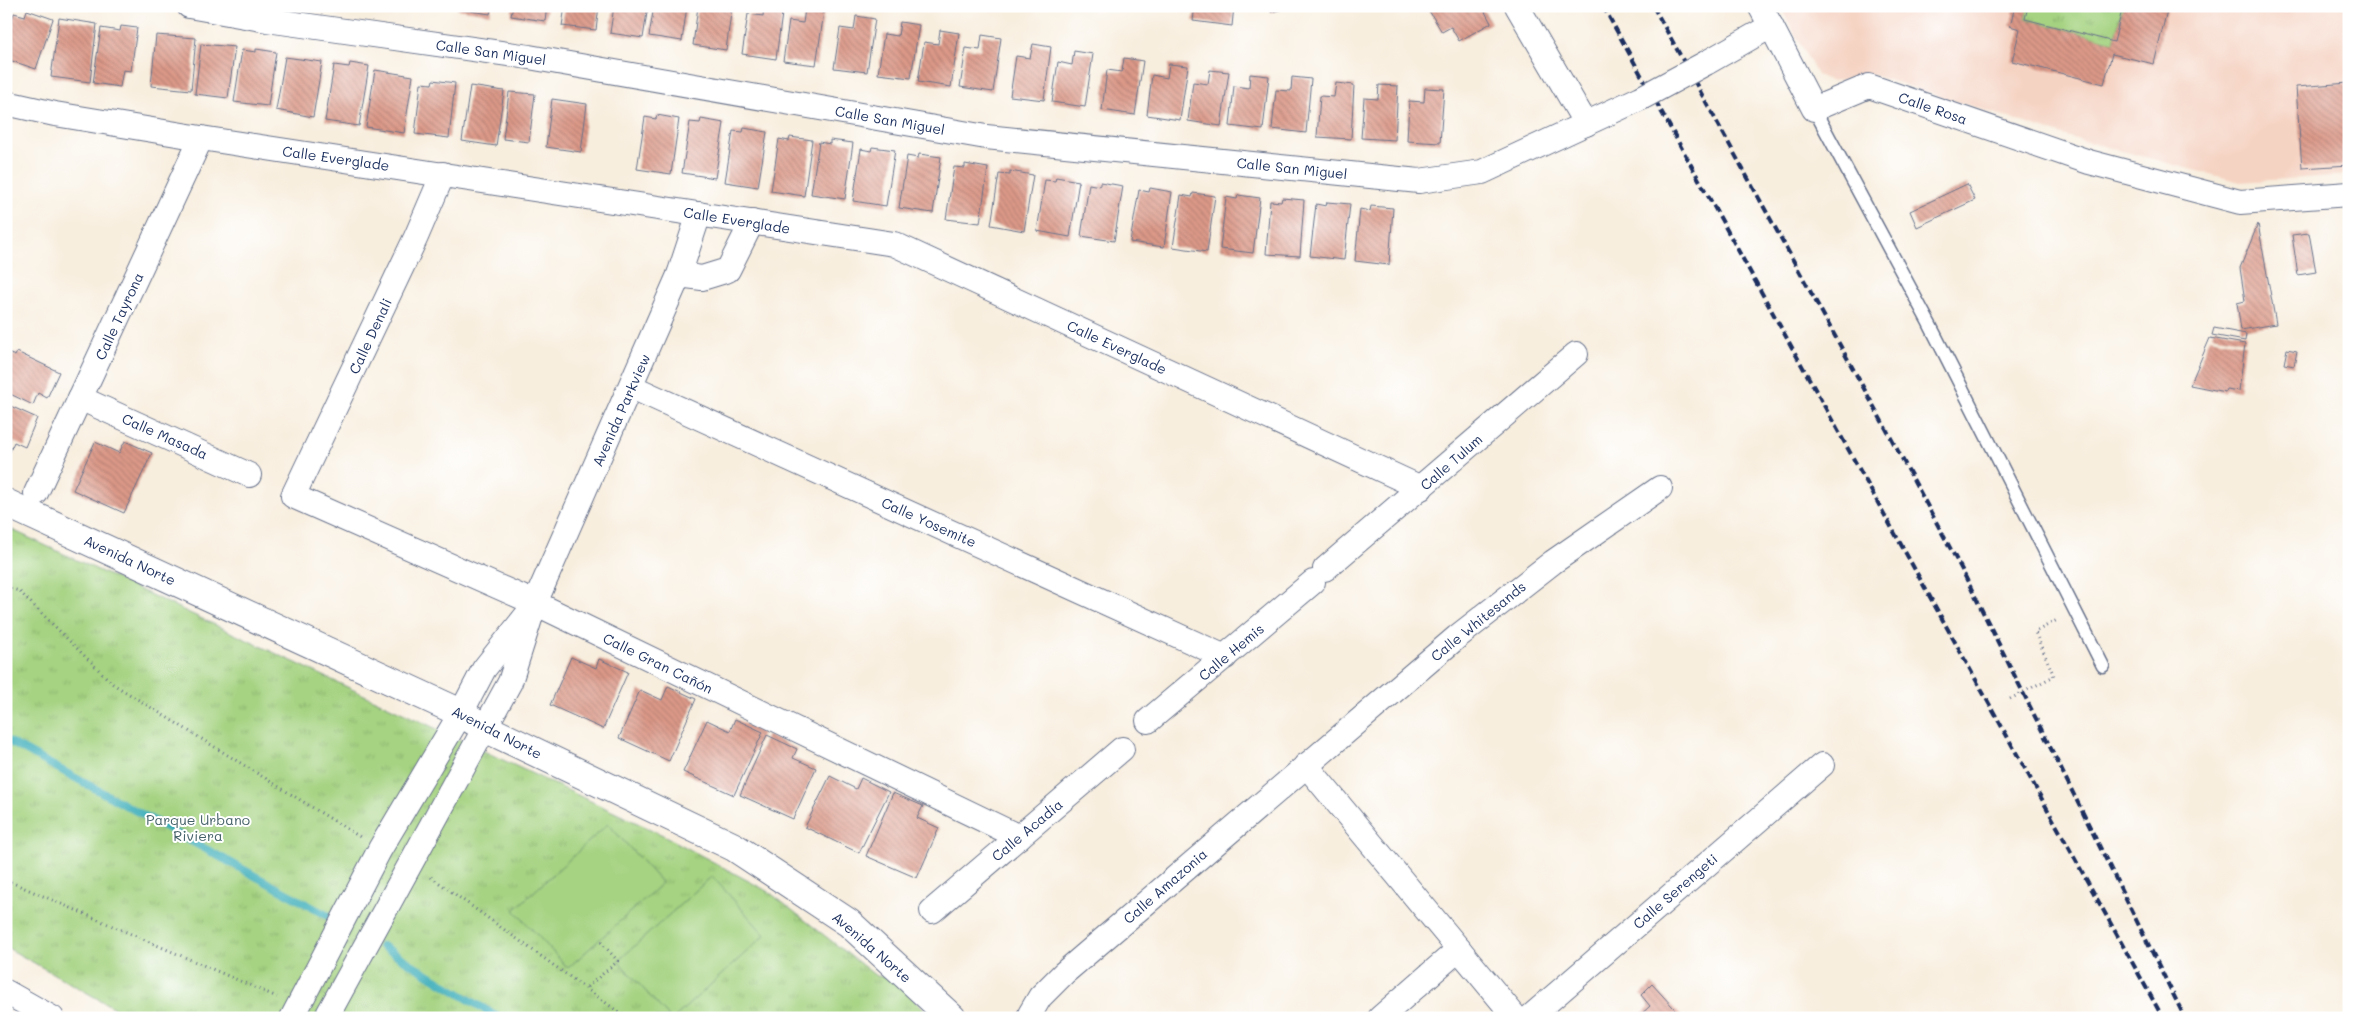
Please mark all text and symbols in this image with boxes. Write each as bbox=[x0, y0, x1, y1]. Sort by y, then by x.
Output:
street label: Calle San Miguel bbox=[435, 35, 547, 69]
street label: Calle Rosa bbox=[1896, 87, 1970, 129]
street label: Calle San Miguel bbox=[834, 101, 946, 139]
street label: Calle Everglade bbox=[281, 141, 391, 175]
street label: Calle San Miguel bbox=[1236, 153, 1348, 183]
street label: Calle Everglade bbox=[682, 202, 792, 238]
street label: Calle Tayrona bbox=[90, 269, 148, 363]
street label: Calle Denali bbox=[344, 295, 396, 377]
street label: Calle Everglade bbox=[1064, 316, 1170, 378]
street label: Avenida Parkview bbox=[588, 351, 654, 469]
street label: Calle Masada bbox=[119, 409, 211, 463]
street label: Calle Tulum bbox=[1416, 430, 1486, 494]
street label: Calle Yosemite bbox=[878, 493, 980, 551]
street label: Avenida Norte bbox=[81, 530, 179, 590]
street label: Calle Whitesands bbox=[1426, 577, 1530, 665]
street label: Calle Hemis bbox=[1194, 619, 1268, 685]
street label: Calle Gran Cañón bbox=[600, 628, 716, 698]
street label: Avenida Norte bbox=[449, 701, 545, 763]
street label: Calle Acadia bbox=[987, 795, 1067, 865]
park label: Parque Urbano Riviera bbox=[146, 810, 250, 845]
street label: Calle Amazonia bbox=[1119, 844, 1211, 928]
street label: Calle Serengeti bbox=[1629, 849, 1721, 933]
street label: Avenida Norte bbox=[828, 907, 916, 987]

